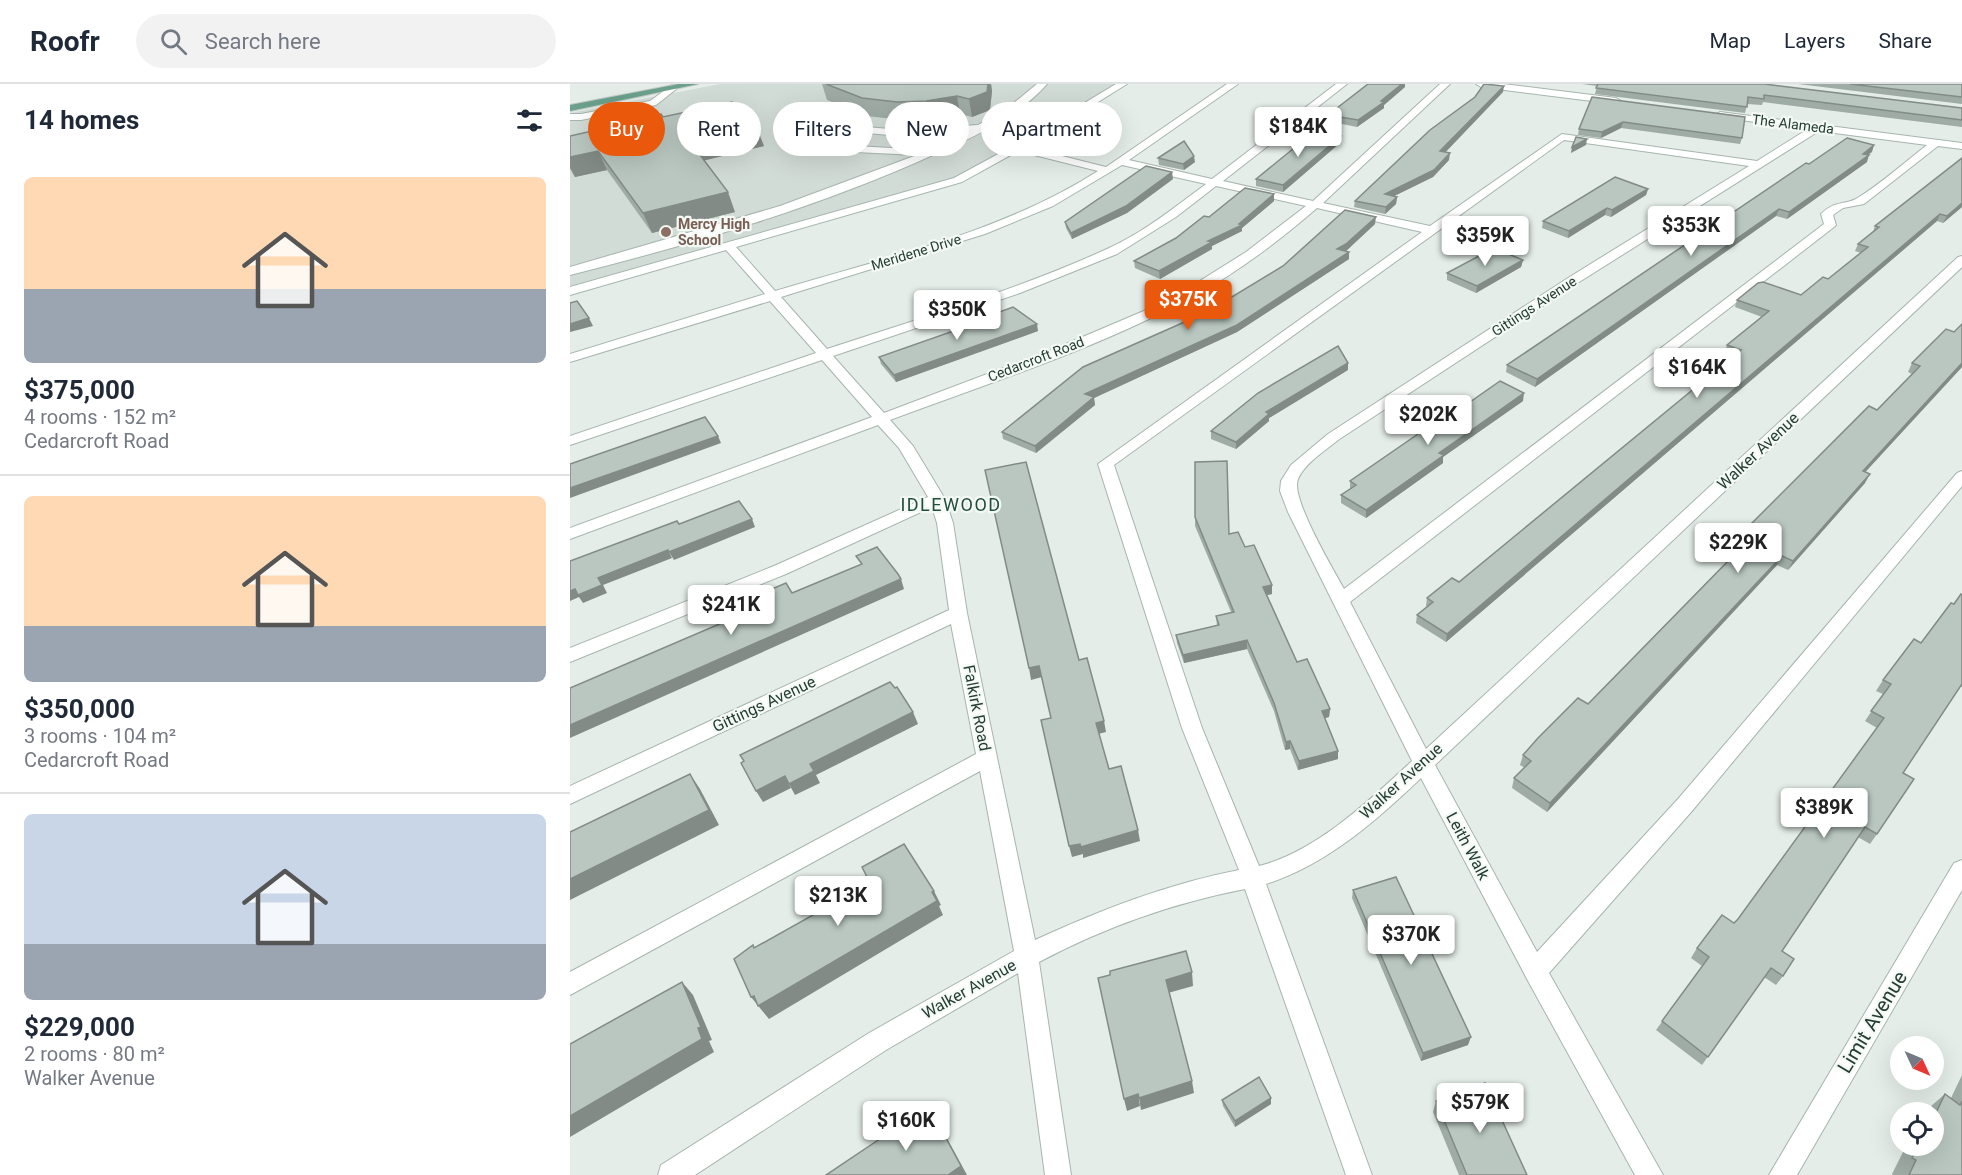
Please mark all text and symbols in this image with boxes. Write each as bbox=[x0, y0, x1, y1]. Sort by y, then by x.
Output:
search box bbox=[136, 14, 556, 68]
text: Roofr bbox=[30, 25, 100, 58]
icon: search bbox=[157, 25, 190, 58]
text: Search here bbox=[205, 29, 321, 54]
text: Map bbox=[1709, 29, 1751, 53]
text: Layers bbox=[1784, 29, 1845, 53]
text: Share bbox=[1878, 29, 1932, 53]
chip: Buy bbox=[588, 102, 665, 156]
chip: Rent bbox=[677, 102, 761, 156]
chip: Filters bbox=[773, 102, 873, 156]
chip: New bbox=[885, 102, 969, 156]
chip: Apartment bbox=[981, 102, 1122, 156]
icon: filters bbox=[513, 104, 546, 137]
text: 14 homes bbox=[24, 105, 139, 135]
pin: $184K bbox=[1256, 107, 1340, 158]
street label: The Alameda bbox=[1751, 111, 1835, 137]
text: $184K bbox=[1269, 114, 1327, 138]
pin: $353K bbox=[1649, 206, 1733, 257]
text: $353K bbox=[1662, 213, 1720, 237]
icon: home bbox=[231, 216, 339, 324]
place label: Mercy High School bbox=[678, 216, 750, 248]
pin: $359K bbox=[1443, 216, 1527, 267]
text: $359K bbox=[1456, 223, 1514, 247]
marker: Mercy High School bbox=[659, 225, 673, 239]
street label: Meridene Drive bbox=[869, 231, 963, 273]
street label: Gittings Avenue bbox=[1489, 273, 1579, 339]
pin: $375K bbox=[1146, 280, 1230, 331]
text: $375K bbox=[1159, 287, 1217, 311]
pin: $350K bbox=[915, 290, 999, 341]
text: $350K bbox=[928, 297, 986, 321]
street label: Cedarcroft Road bbox=[986, 333, 1086, 385]
pin: $164K bbox=[1655, 348, 1739, 399]
text: $164K bbox=[1668, 355, 1726, 379]
text: $375,000 bbox=[24, 375, 135, 405]
pin: $202K bbox=[1386, 395, 1470, 446]
text: $202K bbox=[1399, 402, 1457, 426]
text: 4 rooms · 152 m² bbox=[24, 405, 176, 429]
street label: Walker Avenue bbox=[1713, 408, 1803, 494]
text: Cedarcroft Road bbox=[24, 429, 169, 453]
district label: IDLEWOOD bbox=[900, 494, 1002, 515]
pin: $229K bbox=[1696, 523, 1780, 574]
text: $229K bbox=[1709, 530, 1767, 554]
icon: home bbox=[231, 535, 339, 643]
pin: $241K bbox=[689, 585, 773, 636]
text: $241K bbox=[702, 592, 760, 616]
street label: Falkirk Road bbox=[959, 663, 995, 753]
street label: Gittings Avenue bbox=[709, 672, 819, 736]
text: $350,000 bbox=[24, 694, 135, 724]
text: 3 rooms · 104 m² bbox=[24, 724, 176, 748]
street label: Walker Avenue bbox=[1356, 739, 1446, 823]
text: Cedarcroft Road bbox=[24, 748, 169, 772]
pin: $389K bbox=[1782, 788, 1866, 839]
text: $389K bbox=[1795, 795, 1853, 819]
street label: Leith Walk bbox=[1442, 809, 1494, 884]
icon: home bbox=[231, 853, 339, 961]
pin: $213K bbox=[796, 876, 880, 927]
text: $213K bbox=[809, 883, 867, 907]
pin: $370K bbox=[1369, 915, 1453, 966]
text: $370K bbox=[1382, 922, 1440, 946]
street label: Walker Avenue bbox=[919, 955, 1019, 1023]
street label: Limit Avenue bbox=[1832, 967, 1912, 1077]
text: $229,000 bbox=[24, 1012, 135, 1042]
north arrow bbox=[1890, 1036, 1944, 1090]
map controls bbox=[1890, 1036, 1944, 1156]
text: 2 rooms · 80 m² bbox=[24, 1042, 165, 1066]
text: Walker Avenue bbox=[24, 1066, 155, 1090]
pin: $579K bbox=[1438, 1083, 1522, 1134]
text: $579K bbox=[1451, 1090, 1509, 1114]
pin: $160K bbox=[864, 1101, 948, 1152]
button: locate bbox=[1890, 1102, 1944, 1156]
text: $160K bbox=[877, 1108, 935, 1132]

